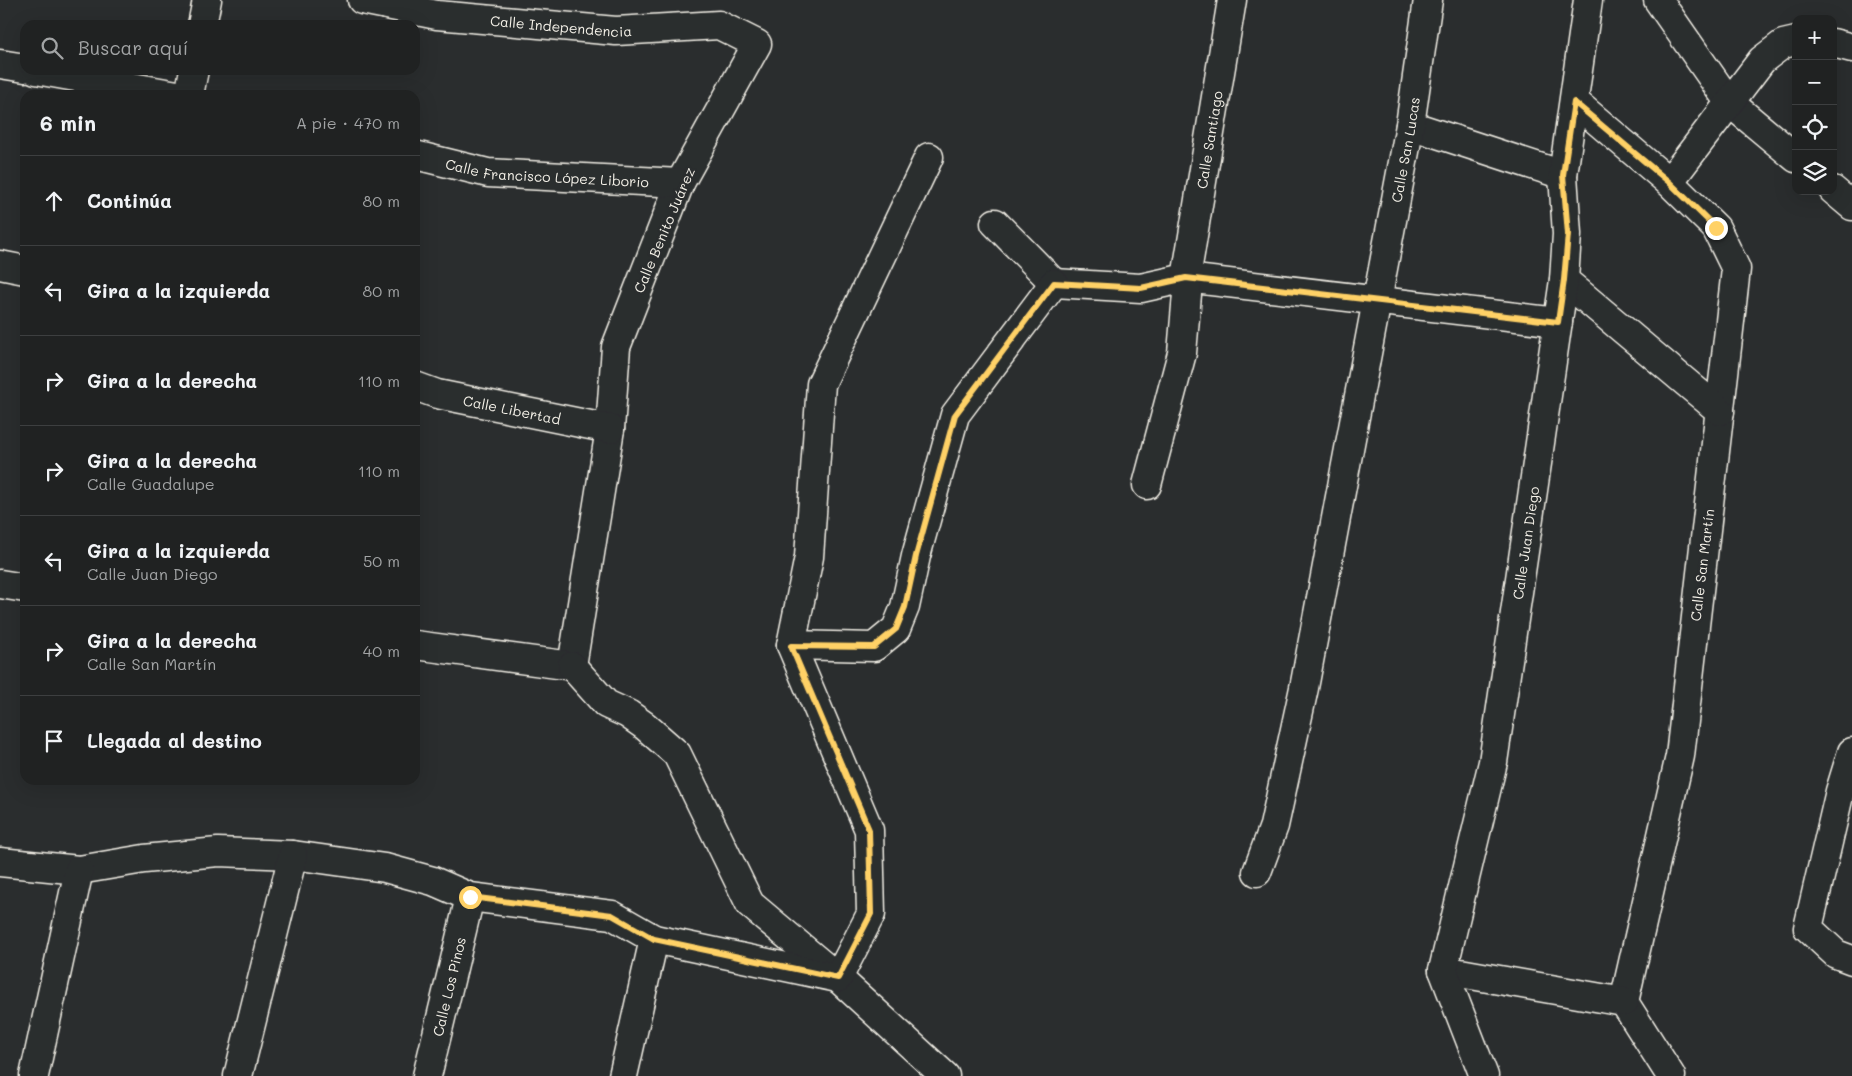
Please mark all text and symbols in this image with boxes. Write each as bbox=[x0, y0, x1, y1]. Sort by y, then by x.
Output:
street label: Calle Independencia bbox=[489, 10, 632, 41]
map controls bbox=[1792, 15, 1837, 195]
button: + bbox=[1792, 15, 1837, 60]
search box bbox=[20, 20, 420, 75]
icon: search bbox=[38, 34, 66, 62]
text: Buscar aquí bbox=[78, 35, 188, 60]
button: − bbox=[1792, 60, 1837, 105]
street label: Calle Santiago bbox=[1191, 89, 1226, 190]
street label: Calle San Lucas bbox=[1386, 96, 1423, 204]
button: locate bbox=[1792, 105, 1837, 150]
text: 6 min bbox=[40, 109, 96, 136]
text: A pie · 470 m bbox=[296, 112, 400, 133]
button: layers bbox=[1792, 150, 1837, 195]
street label: Calle Francisco López Liborio bbox=[444, 153, 649, 191]
street label: Calle Benito Juárez bbox=[629, 164, 699, 296]
icon: ahead bbox=[40, 187, 68, 215]
text: Continúa bbox=[87, 188, 172, 213]
text: 80 m bbox=[363, 190, 400, 211]
route end bbox=[1705, 217, 1728, 240]
icon: left bbox=[40, 277, 68, 305]
text: Gira a la izquierda bbox=[87, 278, 270, 303]
text: 80 m bbox=[363, 280, 400, 301]
icon: right bbox=[40, 367, 68, 395]
text: Gira a la derecha bbox=[87, 368, 257, 393]
text: 110 m bbox=[358, 370, 400, 391]
street label: Calle Libertad bbox=[462, 390, 563, 428]
text: Gira a la derecha bbox=[87, 448, 257, 473]
icon: right bbox=[40, 457, 68, 485]
text: 110 m bbox=[358, 460, 400, 481]
text: Calle Guadalupe bbox=[87, 473, 215, 494]
street label: Calle Juan Diego bbox=[1508, 485, 1543, 601]
street label: Calle San Martín bbox=[1686, 508, 1718, 622]
text: Gira a la izquierda bbox=[87, 538, 270, 563]
icon: left bbox=[40, 547, 68, 575]
text: 50 m bbox=[363, 550, 400, 571]
text: Calle Juan Diego bbox=[87, 563, 218, 584]
text: Gira a la derecha bbox=[87, 628, 257, 653]
icon: right bbox=[40, 637, 68, 665]
text: 40 m bbox=[363, 640, 400, 661]
text: Calle San Martín bbox=[87, 653, 216, 674]
icon: arrive bbox=[40, 727, 68, 755]
text: Llegada al destino bbox=[87, 728, 262, 753]
route start bbox=[459, 886, 482, 909]
street label: Calle Los Pinos bbox=[427, 935, 470, 1038]

